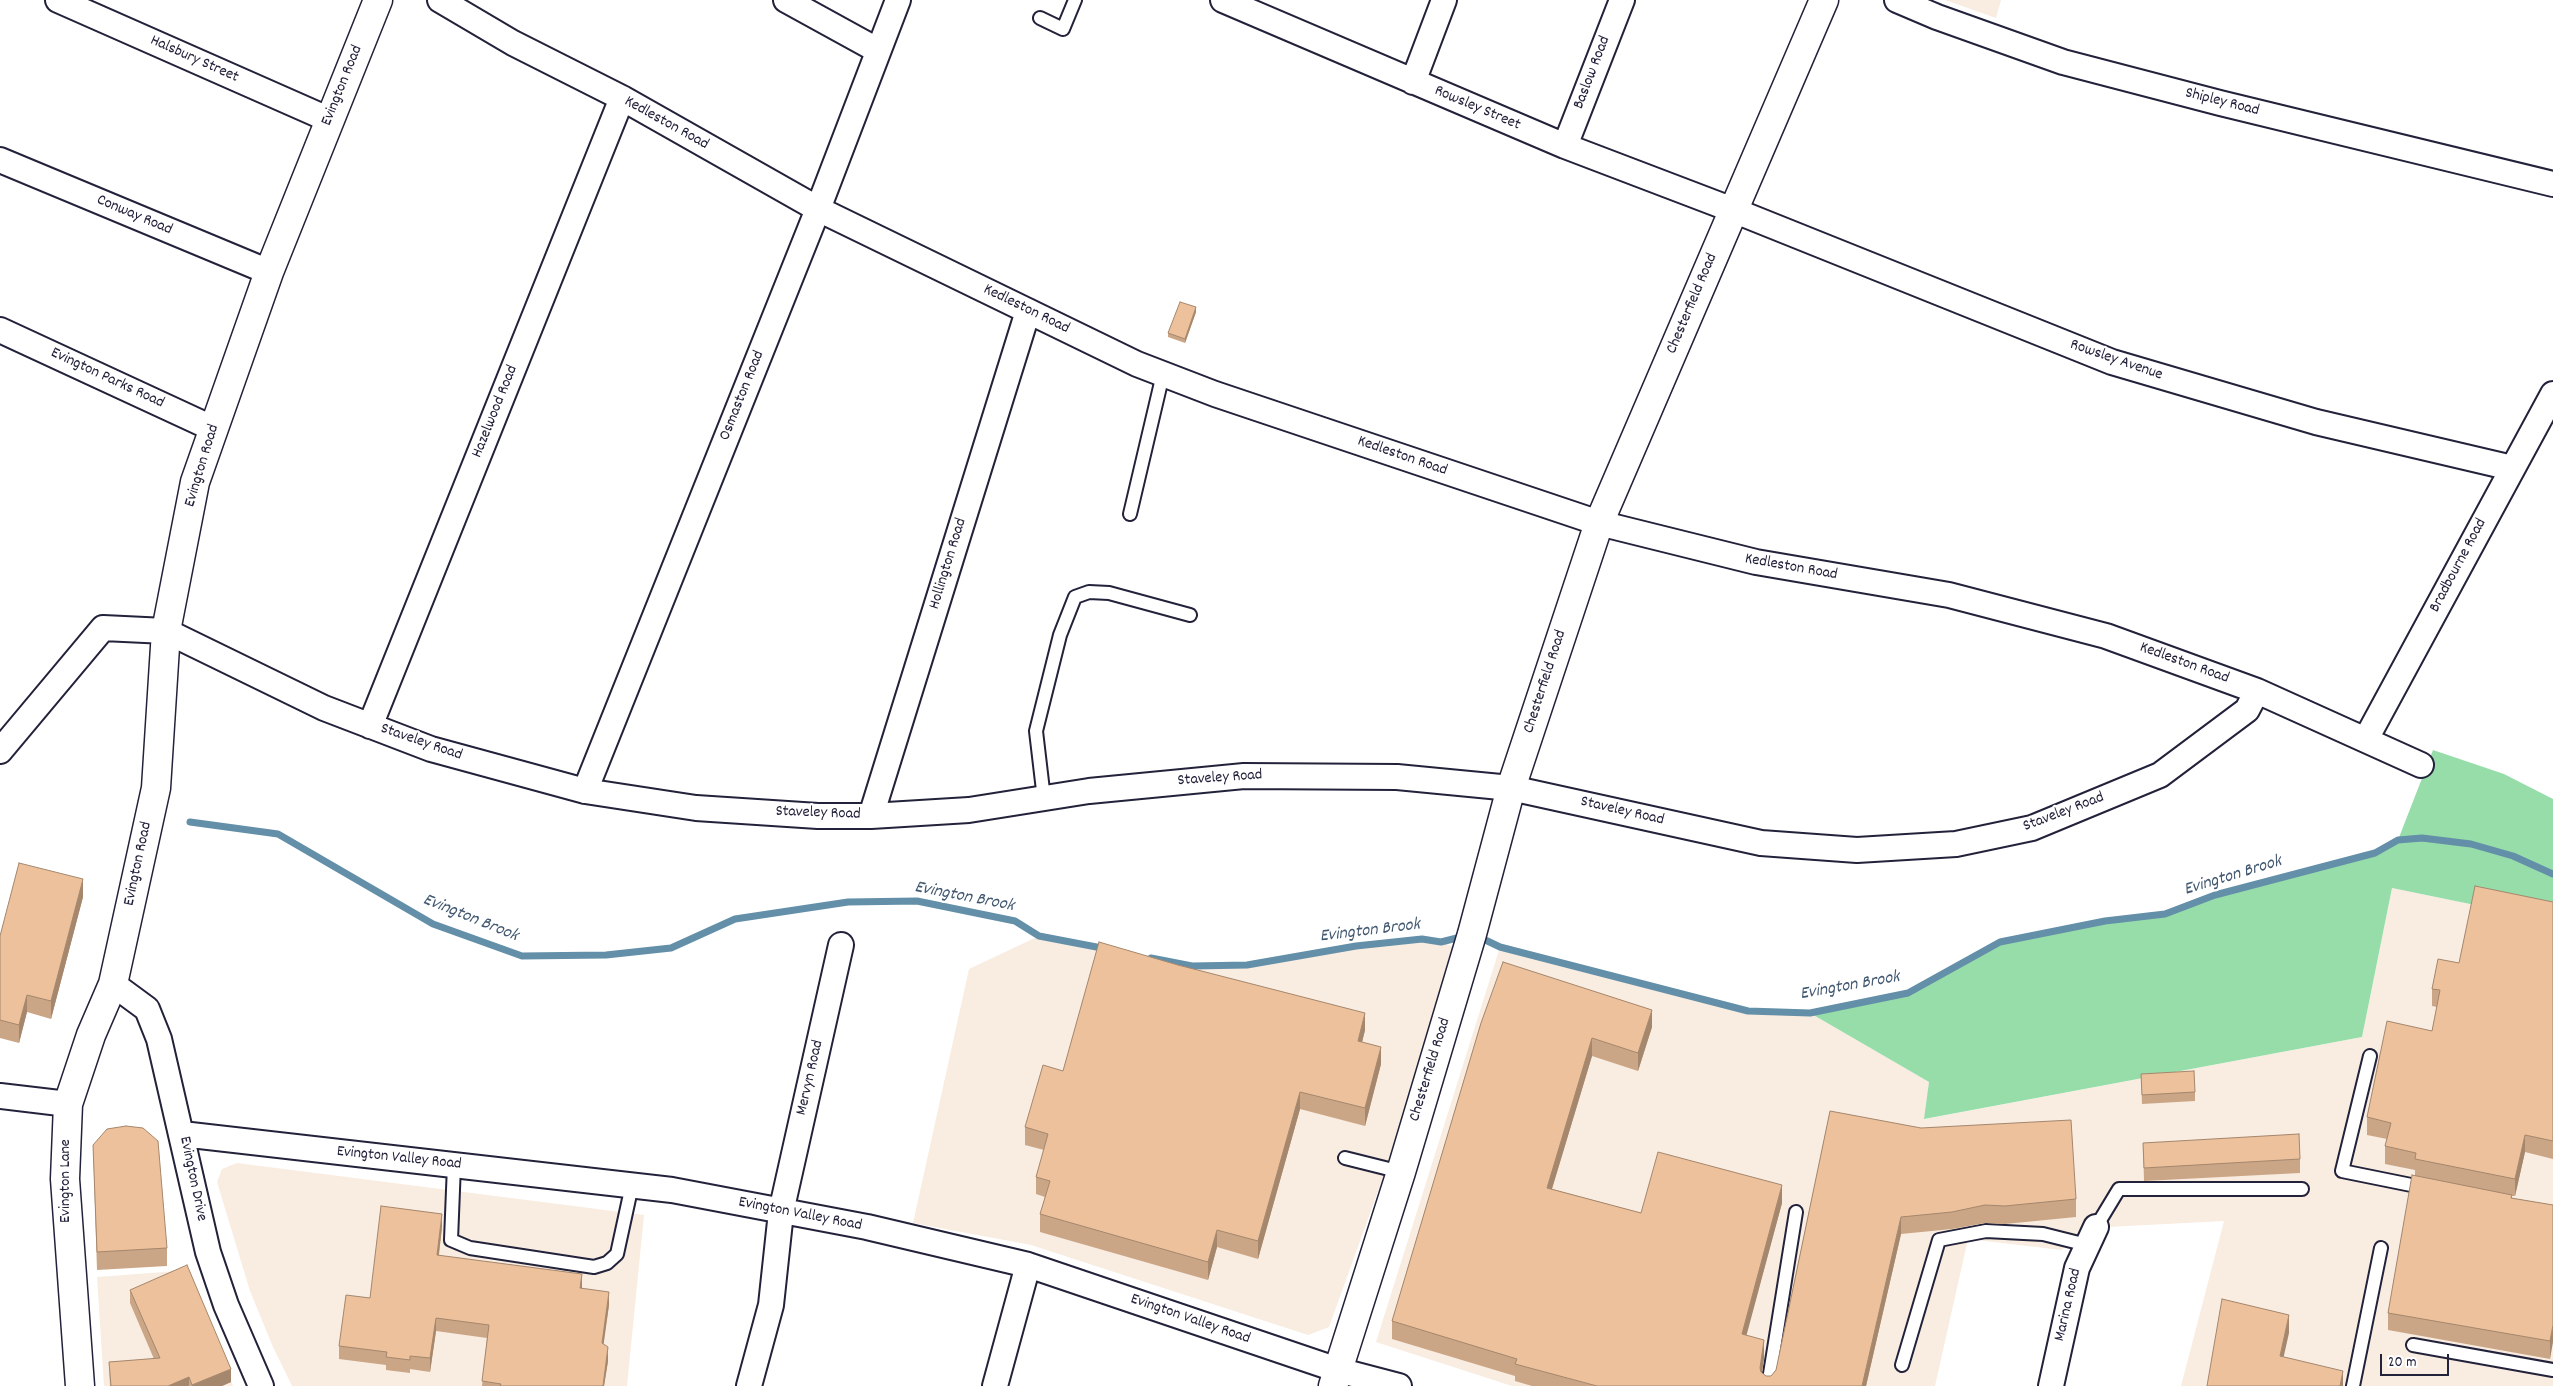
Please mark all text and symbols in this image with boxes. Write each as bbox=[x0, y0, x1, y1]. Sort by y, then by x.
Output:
street label: Halsbury Street bbox=[147, 32, 241, 88]
street label: Baslow Road bbox=[1570, 34, 1616, 112]
street label: Evington Road bbox=[318, 43, 368, 129]
street label: Rowsley Street bbox=[1431, 82, 1523, 136]
street label: Shipley Road bbox=[2183, 85, 2261, 121]
street label: Kedleston Road bbox=[620, 93, 712, 155]
street label: Conway Road bbox=[93, 191, 175, 241]
street label: Chesterfield Road bbox=[1663, 251, 1723, 357]
street label: Kedleston Road bbox=[980, 281, 1072, 339]
street label: Rowsley Avenue bbox=[2067, 336, 2165, 386]
street label: Evington Parks Road bbox=[47, 344, 167, 414]
street label: Osmaston Road bbox=[716, 348, 770, 444]
street label: Hazelwood Road bbox=[469, 363, 523, 461]
street label: Evington Road bbox=[181, 422, 225, 510]
street label: Kedleston Road bbox=[1355, 433, 1449, 481]
street label: Hollington Road bbox=[926, 516, 972, 612]
street label: Bradbourne Road bbox=[2426, 516, 2492, 616]
street label: Kedleston Road bbox=[1743, 550, 1839, 586]
street label: Chesterfield Road bbox=[1520, 628, 1572, 736]
street label: Kedleston Road bbox=[2137, 639, 2231, 689]
street label: Staveley Road bbox=[378, 720, 464, 766]
street label: Staveley Road bbox=[1177, 766, 1263, 792]
street label: Staveley Road bbox=[2021, 789, 2107, 837]
street label: Staveley Road bbox=[1578, 793, 1666, 831]
street label: Staveley Road bbox=[775, 803, 861, 825]
street label: Evington Road bbox=[121, 820, 157, 908]
water label: Evington Brook bbox=[2182, 852, 2284, 902]
water label: Evington Brook bbox=[912, 878, 1016, 918]
water label: Evington Brook bbox=[419, 890, 521, 948]
water label: Evington Brook bbox=[1319, 915, 1421, 949]
water label: Evington Brook bbox=[1798, 968, 1902, 1006]
street label: Chesterfield Road bbox=[1406, 1016, 1456, 1124]
street label: Mervyn Road bbox=[793, 1039, 829, 1117]
street label: Evington Drive bbox=[174, 1135, 210, 1223]
street label: Evington Lane bbox=[57, 1139, 77, 1223]
street label: Evington Valley Road bbox=[336, 1143, 462, 1175]
street label: Evington Valley Road bbox=[737, 1194, 863, 1236]
street label: Marina Road bbox=[2051, 1267, 2087, 1343]
street label: Evington Valley Road bbox=[1128, 1291, 1252, 1349]
scale bar bbox=[2383, 1344, 2452, 1376]
text: 20 m bbox=[2388, 1352, 2416, 1374]

